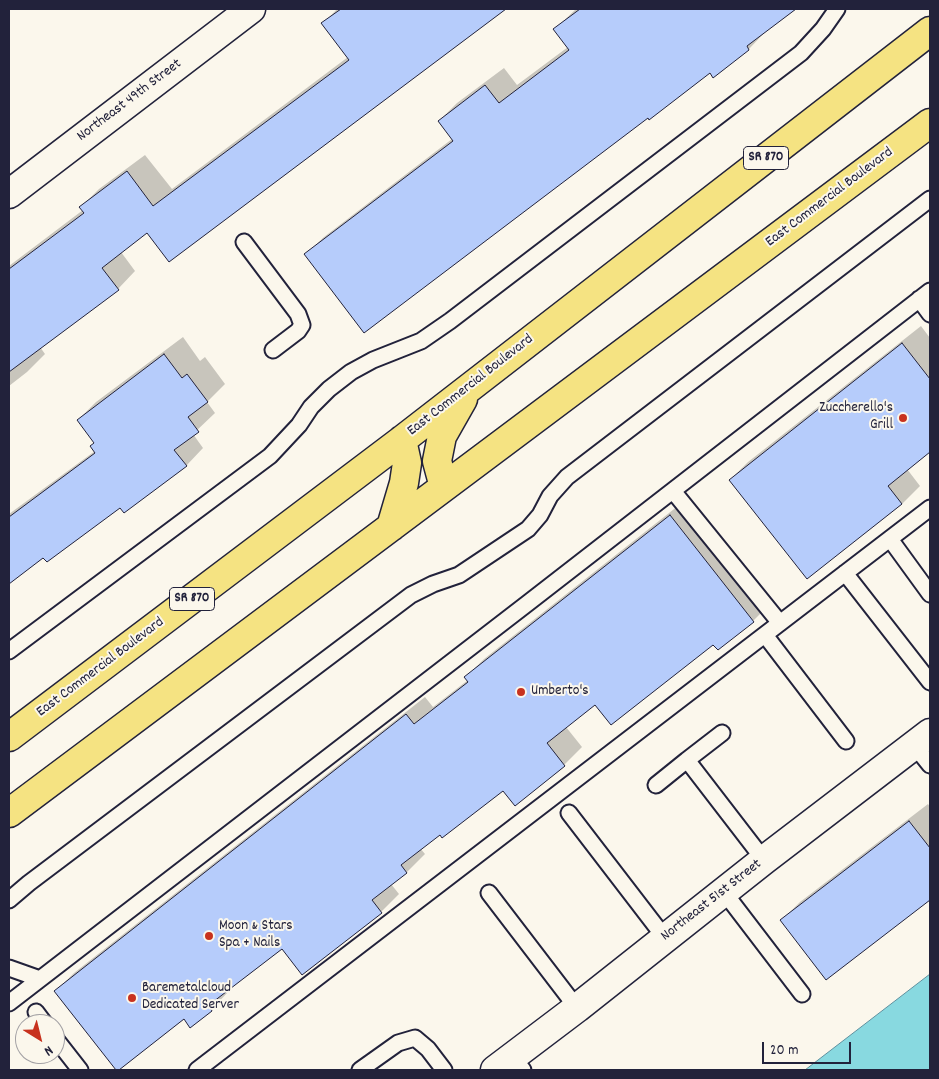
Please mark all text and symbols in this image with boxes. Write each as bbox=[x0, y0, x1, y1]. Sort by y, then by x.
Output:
street label: Northeast 49th Street bbox=[74, 56, 186, 146]
street label: East Commercial Boulevard bbox=[763, 144, 897, 252]
road number: SR 870 bbox=[744, 146, 788, 170]
street label: East Commercial Boulevard bbox=[404, 331, 538, 441]
place label: Zuccherello's Grill bbox=[819, 400, 893, 435]
marker: Zuccherello's Grill bbox=[897, 412, 909, 424]
road number: SR 870 bbox=[170, 588, 214, 610]
street label: East Commercial Boulevard bbox=[34, 614, 168, 722]
place label: Umberto's bbox=[531, 683, 589, 701]
marker: Umberto's bbox=[515, 686, 527, 698]
street label: Northeast 51st Street bbox=[658, 856, 766, 946]
place label: Moon & Stars Spa + Nails bbox=[219, 918, 293, 953]
marker: Moon & Stars Spa + Nails bbox=[203, 930, 215, 942]
place label: Baremetalcloud Dedicated Server bbox=[142, 980, 239, 1015]
marker: Baremetalcloud Dedicated Server bbox=[126, 992, 138, 1004]
north arrow bbox=[15, 1014, 65, 1064]
scale bar bbox=[764, 1032, 853, 1064]
text: N bbox=[40, 1040, 57, 1060]
text: 20 m bbox=[770, 1040, 798, 1062]

